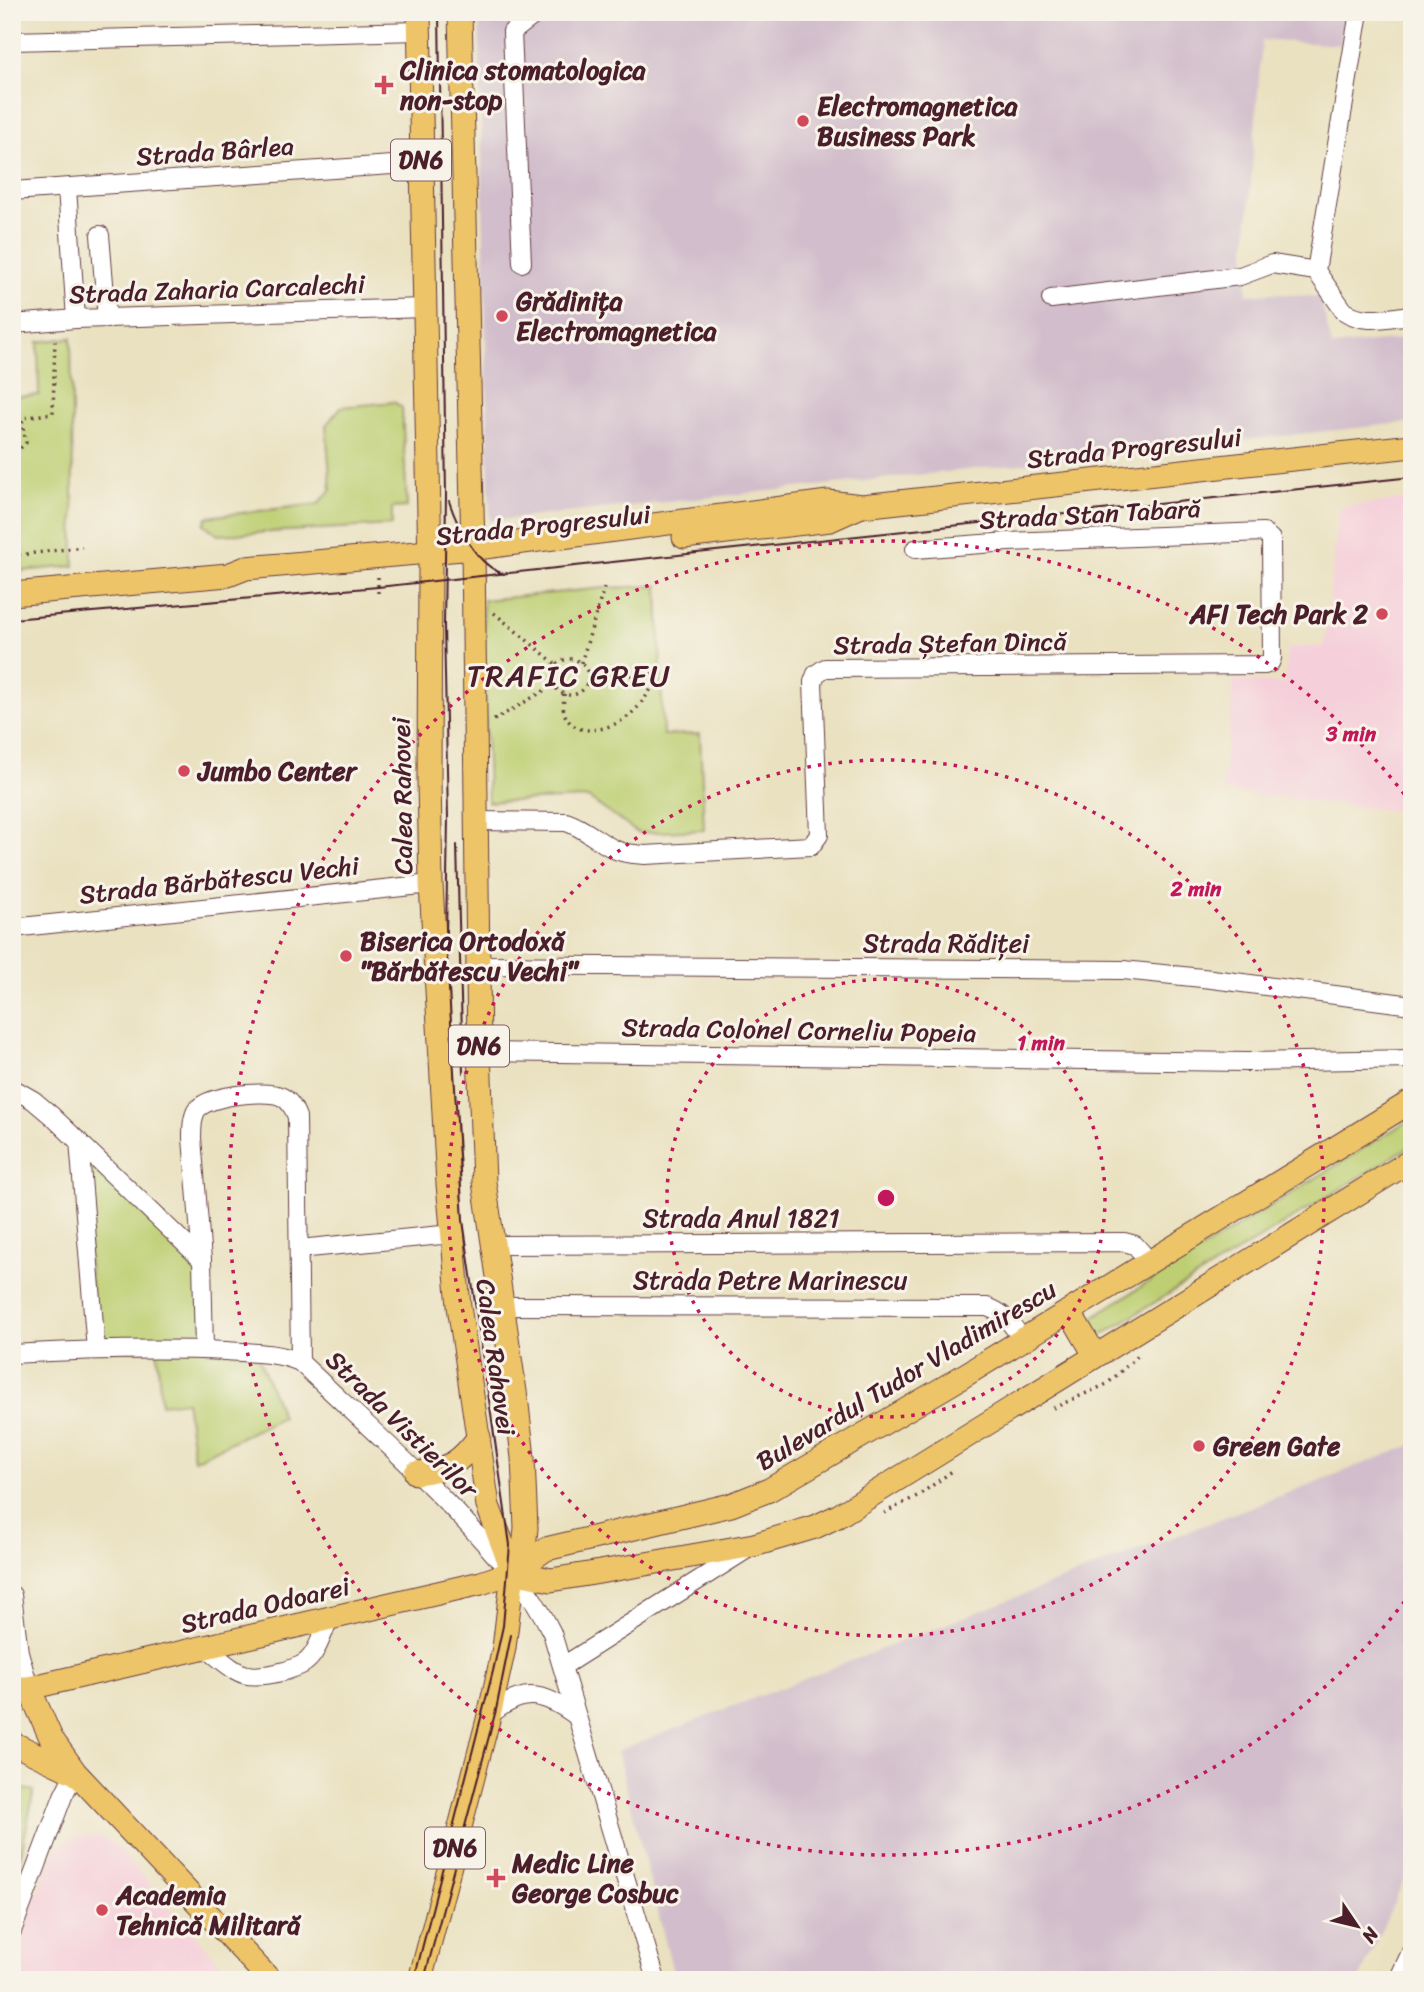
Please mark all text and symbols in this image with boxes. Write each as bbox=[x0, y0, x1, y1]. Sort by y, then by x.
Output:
place label: Clinica stomatologica non-stop bbox=[399, 47, 646, 123]
marker: Clinica stomatologica non-stop bbox=[374, 75, 394, 95]
place label: Electromagnetica Business Park bbox=[817, 83, 1019, 159]
marker: Electromagnetica Business Park bbox=[795, 113, 811, 129]
street label: Strada Bârlea bbox=[135, 123, 295, 179]
road number: DN6 bbox=[391, 140, 451, 180]
street label: Strada Zaharia Carcalechi bbox=[68, 261, 367, 317]
place label: Grădinița Electromagnetica bbox=[516, 278, 718, 354]
marker: Grădinița Electromagnetica bbox=[494, 308, 510, 324]
street label: Strada Progresului bbox=[1024, 414, 1245, 482]
street label: Strada Stan Tabară bbox=[978, 485, 1203, 543]
street label: Strada Progresului bbox=[433, 491, 654, 559]
place label: AFI Tech Park 2 bbox=[1189, 591, 1368, 637]
marker: AFI Tech Park 2 bbox=[1374, 606, 1390, 622]
street label: Strada Ștefan Dincă bbox=[833, 618, 1068, 668]
district label: TRAFIC GREU bbox=[467, 649, 671, 703]
text: 3 min bbox=[1325, 715, 1377, 753]
street label: Calea Rahovei bbox=[378, 716, 426, 875]
place label: Jumbo Center bbox=[196, 748, 359, 794]
marker: Jumbo Center bbox=[176, 763, 192, 779]
street label: Strada Bărbătescu Vechi bbox=[77, 842, 362, 918]
text: 2 min bbox=[1170, 870, 1222, 908]
place label: Biserica Ortodoxă "Bărbătescu Vechi" bbox=[360, 918, 580, 994]
street label: Strada Rădiței bbox=[863, 920, 1030, 966]
marker: Biserica Ortodoxă "Bărbătescu Vechi" bbox=[338, 948, 354, 964]
street label: Strada Colonel Corneliu Popeia bbox=[621, 1004, 977, 1056]
text: 1 min bbox=[1017, 1024, 1066, 1062]
road number: DN6 bbox=[449, 1026, 509, 1066]
centre of rings bbox=[874, 1186, 898, 1210]
street label: Strada Anul 1821 bbox=[642, 1195, 840, 1241]
street label: Strada Petre Marinescu bbox=[633, 1257, 907, 1303]
street label: Bulevardul Tudor Vladimirescu bbox=[747, 1267, 1065, 1483]
street label: Calea Rahovei bbox=[462, 1276, 530, 1439]
street label: Strada Vistierilor bbox=[314, 1338, 490, 1511]
place label: Green Gate bbox=[1213, 1423, 1341, 1469]
marker: Green Gate bbox=[1191, 1438, 1207, 1454]
street label: Strada Odoarei bbox=[176, 1563, 355, 1647]
road number: DN6 bbox=[425, 1828, 485, 1868]
place label: Medic Line George Cosbuc bbox=[511, 1840, 679, 1916]
marker: Medic Line George Cosbuc bbox=[486, 1868, 506, 1888]
place label: Academia Tehnică Militară bbox=[115, 1872, 302, 1948]
north arrow bbox=[1322, 1890, 1392, 1960]
marker: Academia Tehnică Militară bbox=[94, 1902, 110, 1918]
text: N bbox=[1353, 1920, 1388, 1951]

